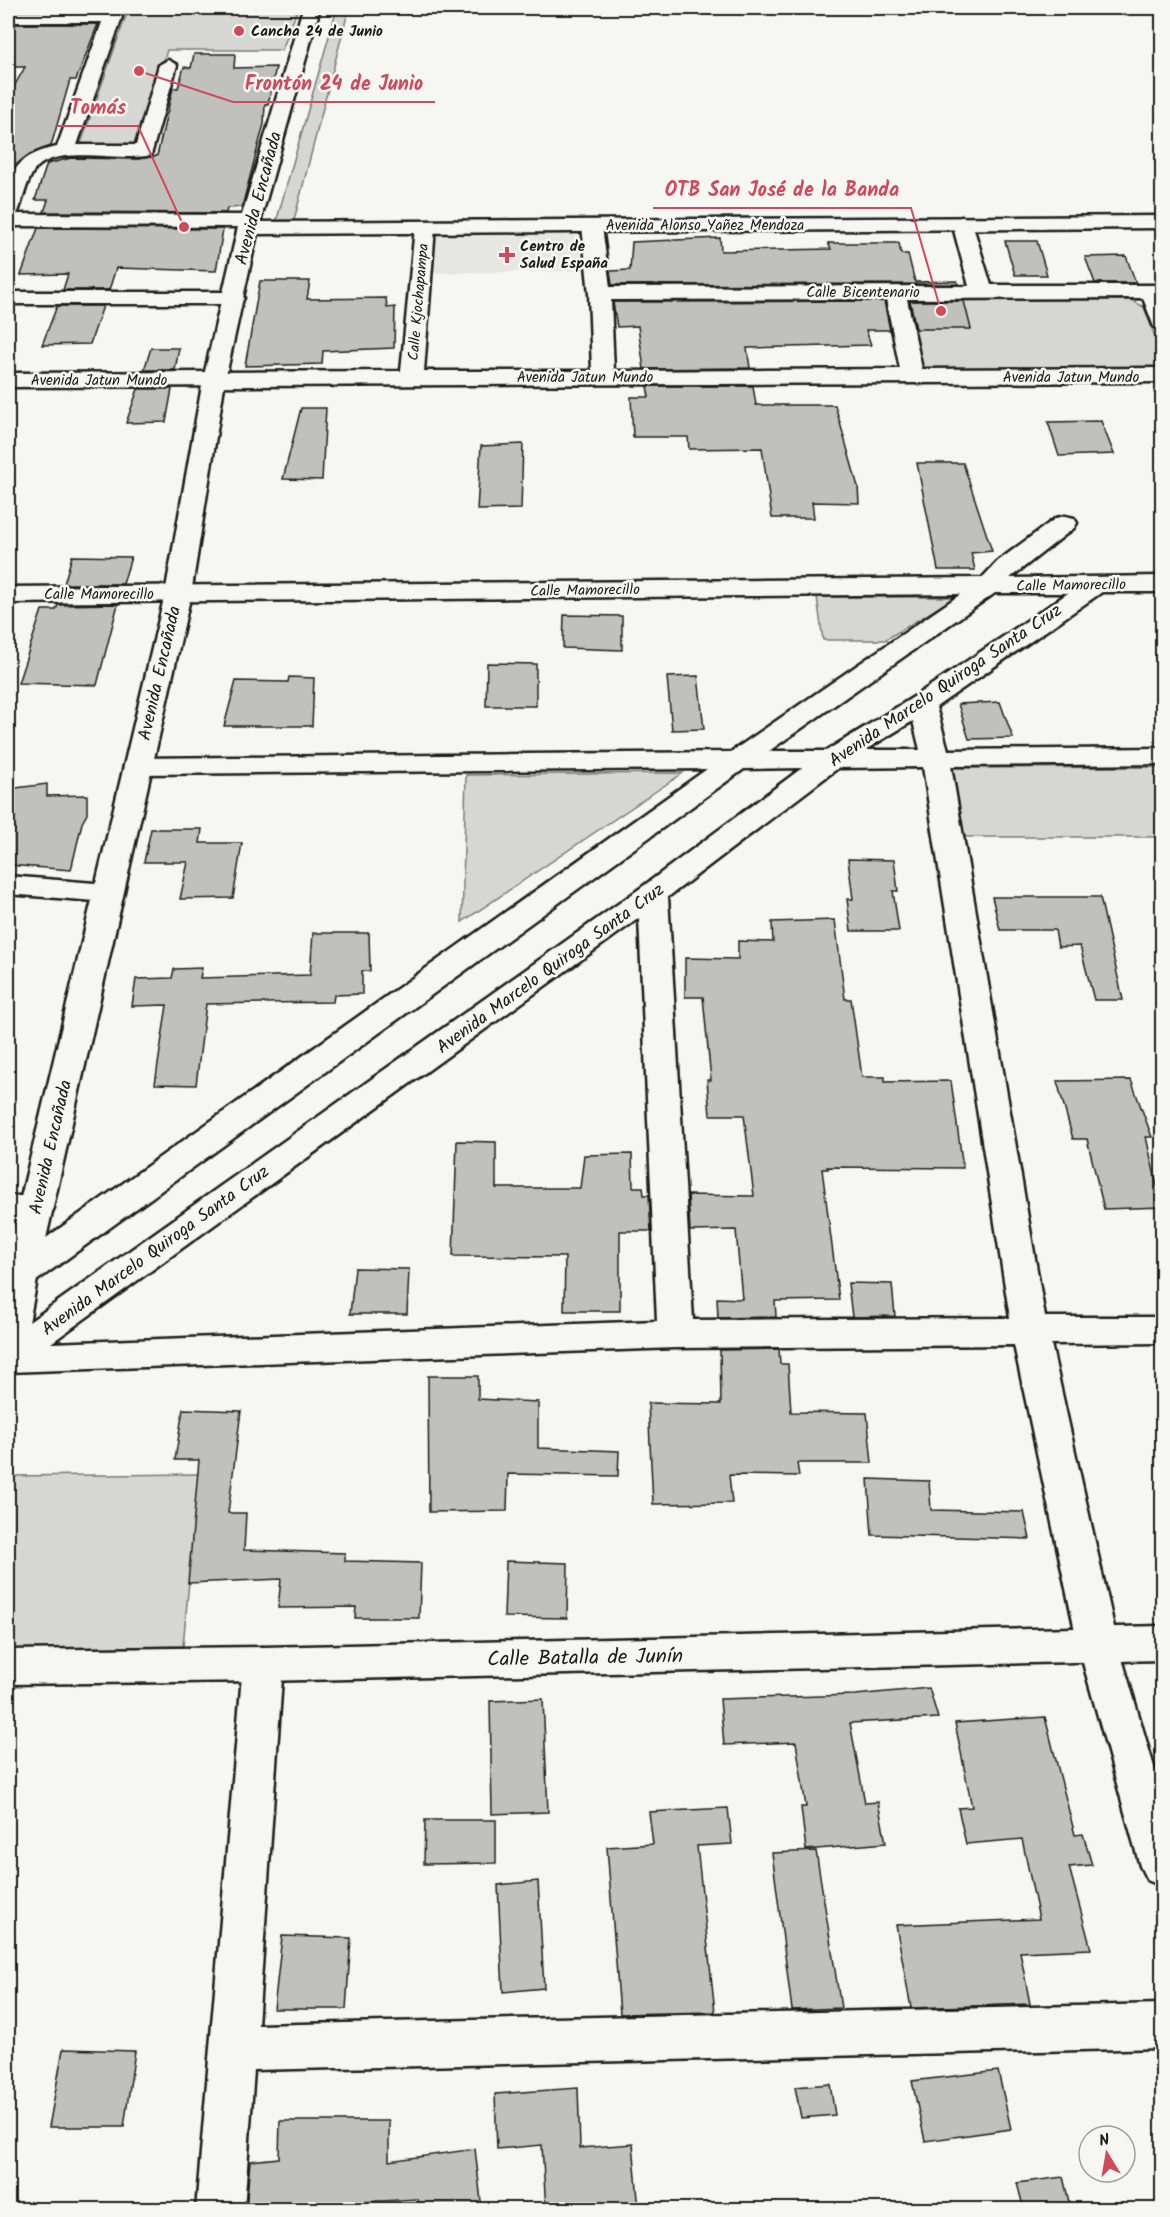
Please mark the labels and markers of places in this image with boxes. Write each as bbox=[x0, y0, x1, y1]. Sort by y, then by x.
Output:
place label: Cancha 24 de Junio bbox=[251, 20, 383, 44]
marker: Cancha 24 de Junio bbox=[232, 24, 246, 38]
callout: Frontón 24 de Junio bbox=[233, 64, 435, 102]
callout: Tomás bbox=[58, 88, 138, 126]
callout: OTB San José de la Banda bbox=[653, 170, 911, 208]
place label: Centro de Salud España bbox=[520, 235, 608, 276]
marker: Centro de Salud España bbox=[498, 246, 516, 264]

